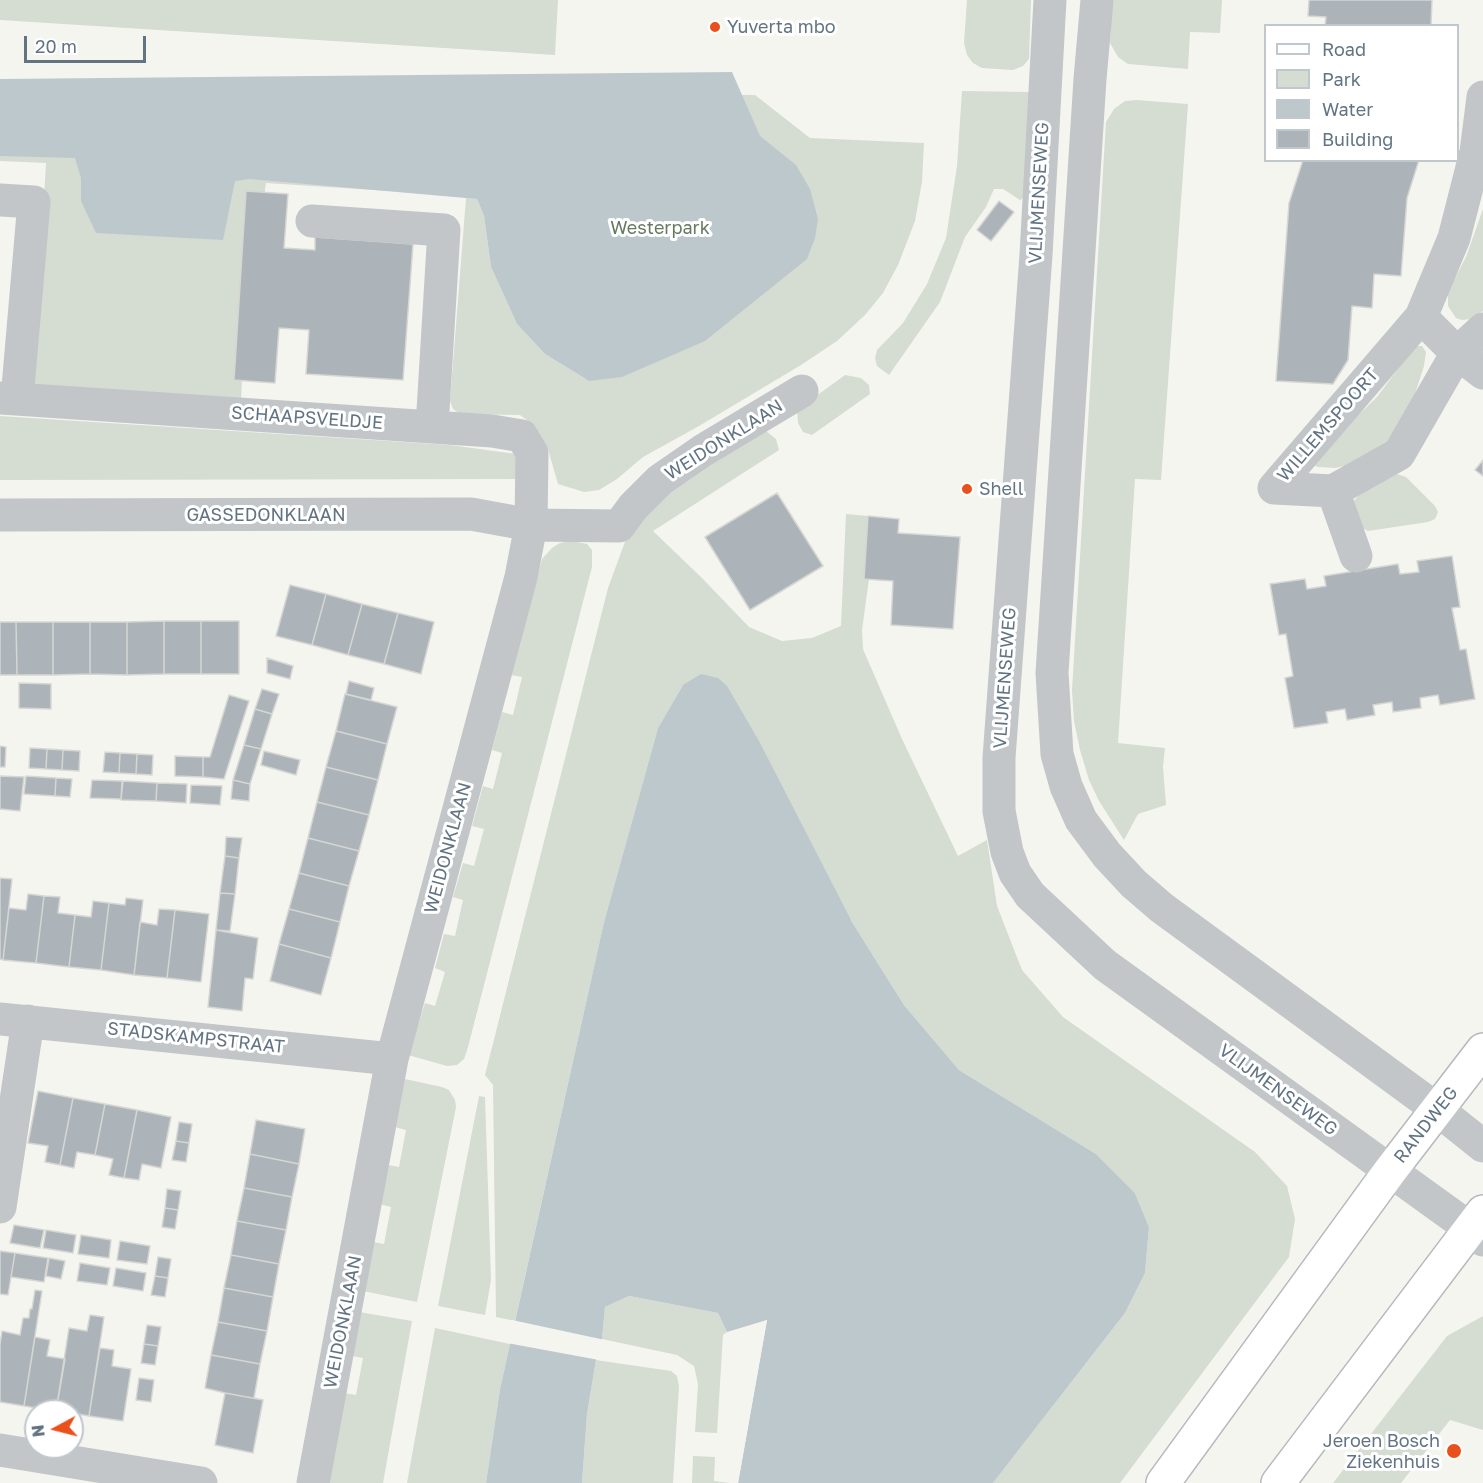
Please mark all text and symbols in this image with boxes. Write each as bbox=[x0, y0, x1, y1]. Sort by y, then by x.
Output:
place label: Yuverta mbo bbox=[727, 16, 836, 38]
marker: Yuverta mbo bbox=[708, 20, 722, 34]
scale bar bbox=[27, 24, 148, 62]
legend bbox=[1264, 24, 1459, 162]
text: 20 m bbox=[35, 35, 77, 57]
text: Road bbox=[1322, 38, 1366, 60]
text: Park bbox=[1322, 68, 1361, 90]
text: Water bbox=[1322, 98, 1373, 120]
street label: VLIJMENSEWEG bbox=[1025, 122, 1053, 264]
text: Building bbox=[1322, 128, 1393, 150]
park label: Westerpark bbox=[610, 217, 710, 239]
street label: WILLEMSPOORT bbox=[1273, 364, 1383, 486]
street label: WEIDONKLAAN bbox=[661, 395, 787, 485]
street label: SCHAAPSVELDJE bbox=[231, 402, 383, 434]
place label: Shell bbox=[979, 478, 1024, 500]
marker: Shell bbox=[960, 482, 974, 496]
street label: GASSEDONKLAAN bbox=[186, 504, 346, 526]
street label: VLIJMENSEWEG bbox=[989, 607, 1021, 749]
street label: WEIDONKLAAN bbox=[420, 780, 476, 916]
street label: STADSKAMPSTRAAT bbox=[106, 1018, 286, 1058]
street label: VLIJMENSEWEG bbox=[1214, 1040, 1342, 1140]
street label: RANDWEG bbox=[1389, 1082, 1463, 1168]
street label: WEIDONKLAAN bbox=[320, 1254, 366, 1390]
north arrow bbox=[24, 1399, 84, 1459]
text: N bbox=[27, 1424, 49, 1438]
place label: Jeroen Bosch Ziekenhuis bbox=[1323, 1430, 1440, 1472]
marker: Jeroen Bosch Ziekenhuis bbox=[1445, 1442, 1463, 1460]

